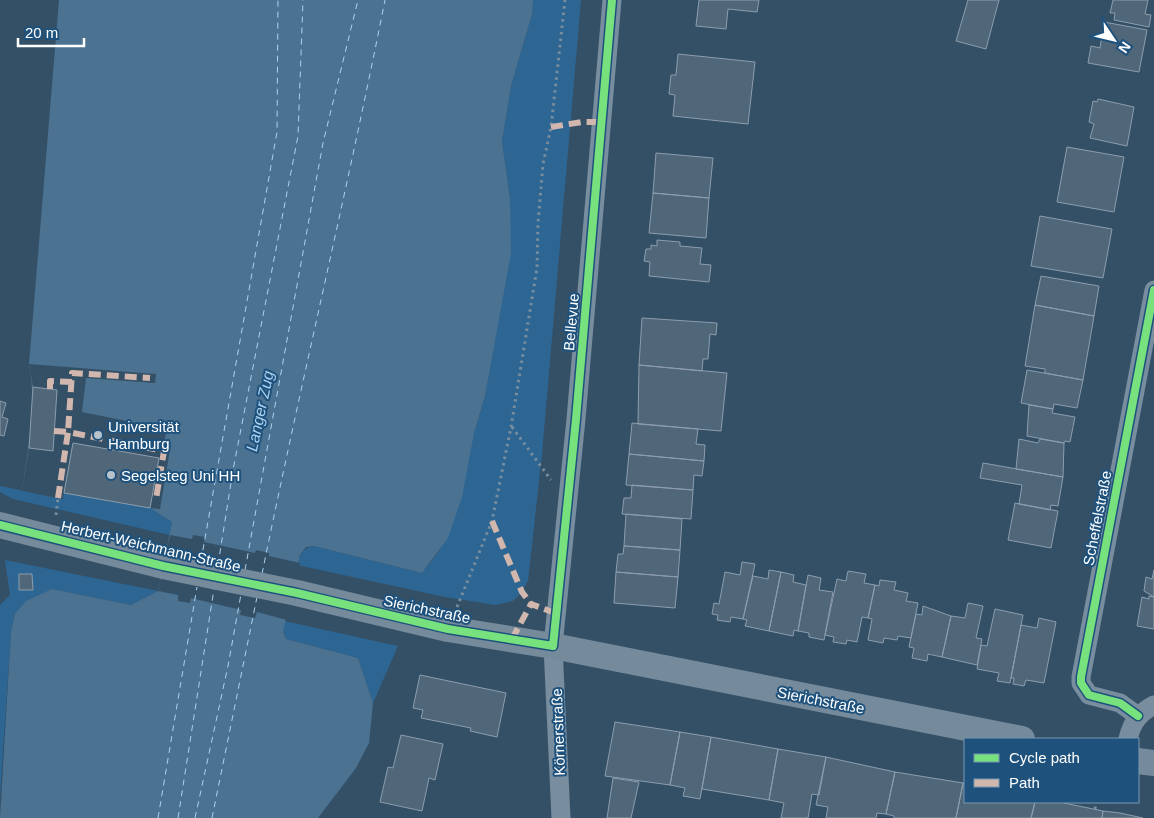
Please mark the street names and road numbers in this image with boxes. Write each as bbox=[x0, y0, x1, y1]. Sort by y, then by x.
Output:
street label: Bellevue bbox=[560, 293, 582, 351]
street label: Scheffelstraße bbox=[1079, 469, 1115, 567]
street label: Herbert-Weichmann-Straße bbox=[59, 517, 243, 575]
street label: Sierichstraße bbox=[382, 592, 472, 626]
street label: Sierichstraße bbox=[776, 683, 866, 717]
street label: Körnerstraße bbox=[548, 688, 568, 776]

